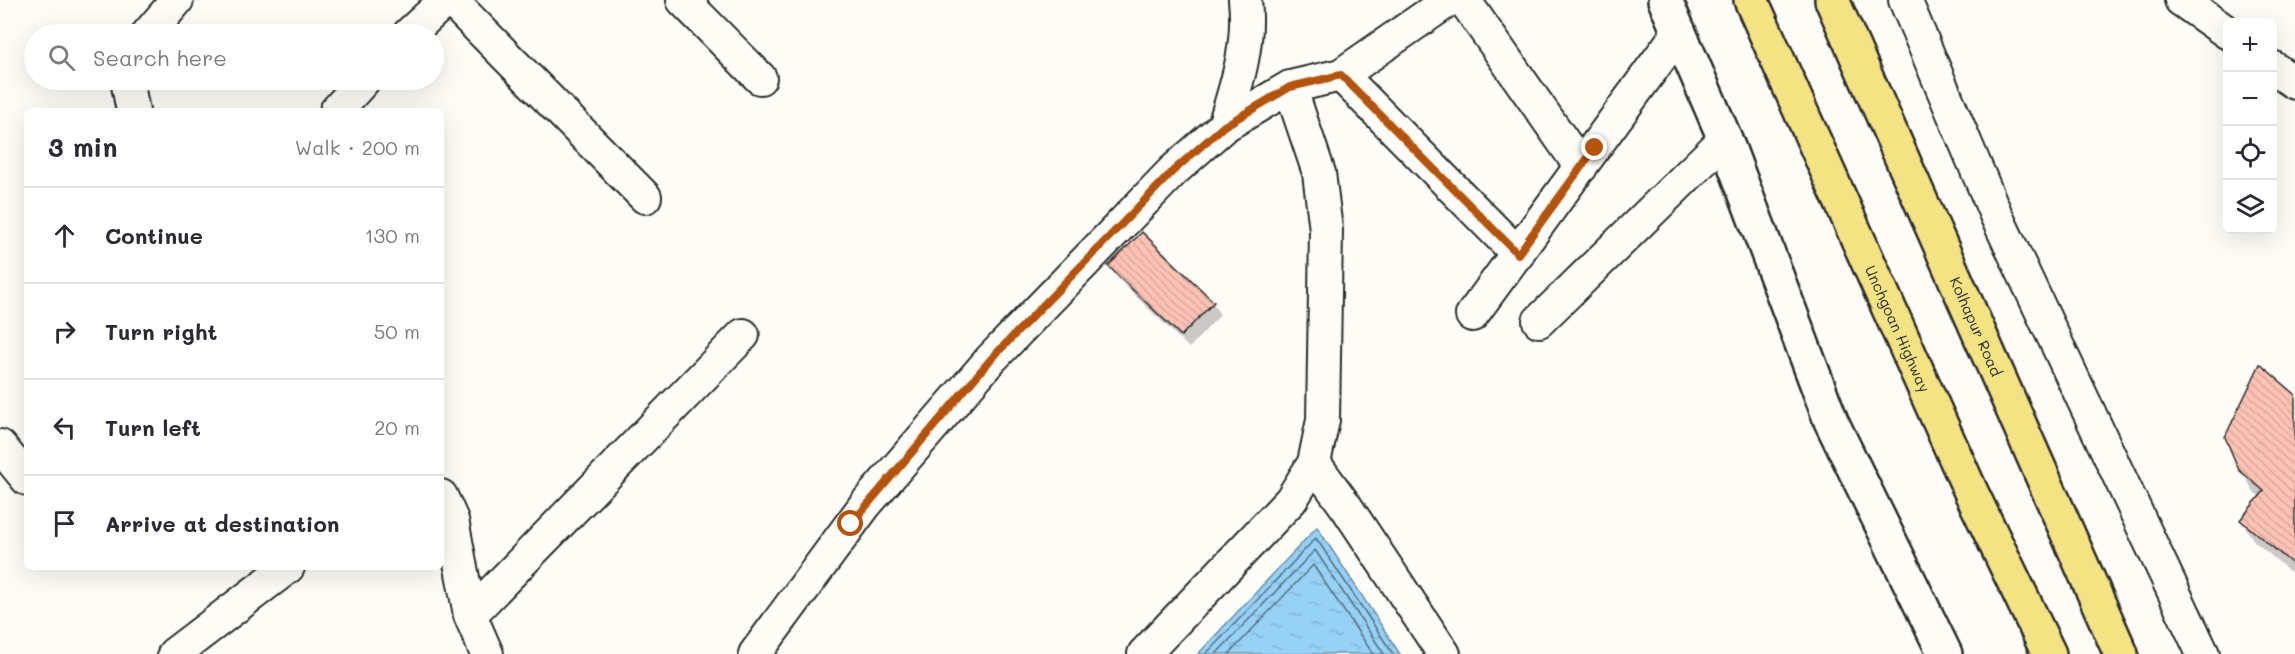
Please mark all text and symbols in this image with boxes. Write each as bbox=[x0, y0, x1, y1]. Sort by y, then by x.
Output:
map controls bbox=[2223, 18, 2277, 234]
button: + bbox=[2223, 18, 2277, 72]
search box bbox=[24, 24, 444, 90]
icon: search bbox=[45, 41, 78, 74]
text: Search here bbox=[93, 43, 227, 72]
button: − bbox=[2223, 72, 2277, 126]
button: locate bbox=[2223, 126, 2277, 180]
text: 3 min bbox=[48, 130, 117, 164]
text: Walk · 200 m bbox=[295, 134, 420, 160]
route end bbox=[1581, 134, 1607, 160]
button: layers bbox=[2223, 180, 2277, 234]
icon: ahead bbox=[48, 219, 81, 252]
text: Continue bbox=[105, 221, 203, 250]
text: 130 m bbox=[365, 222, 420, 248]
street label: Unchgoan Highway bbox=[1861, 262, 1935, 395]
street label: Kolhapur Road bbox=[1946, 274, 2007, 379]
icon: right bbox=[48, 315, 81, 348]
text: Turn right bbox=[105, 317, 217, 346]
text: 50 m bbox=[374, 318, 420, 344]
icon: left bbox=[48, 411, 81, 444]
text: Turn left bbox=[105, 413, 201, 442]
text: 20 m bbox=[374, 414, 420, 440]
icon: arrive bbox=[48, 507, 81, 540]
text: Arrive at destination bbox=[105, 509, 340, 538]
route start bbox=[837, 510, 863, 536]

